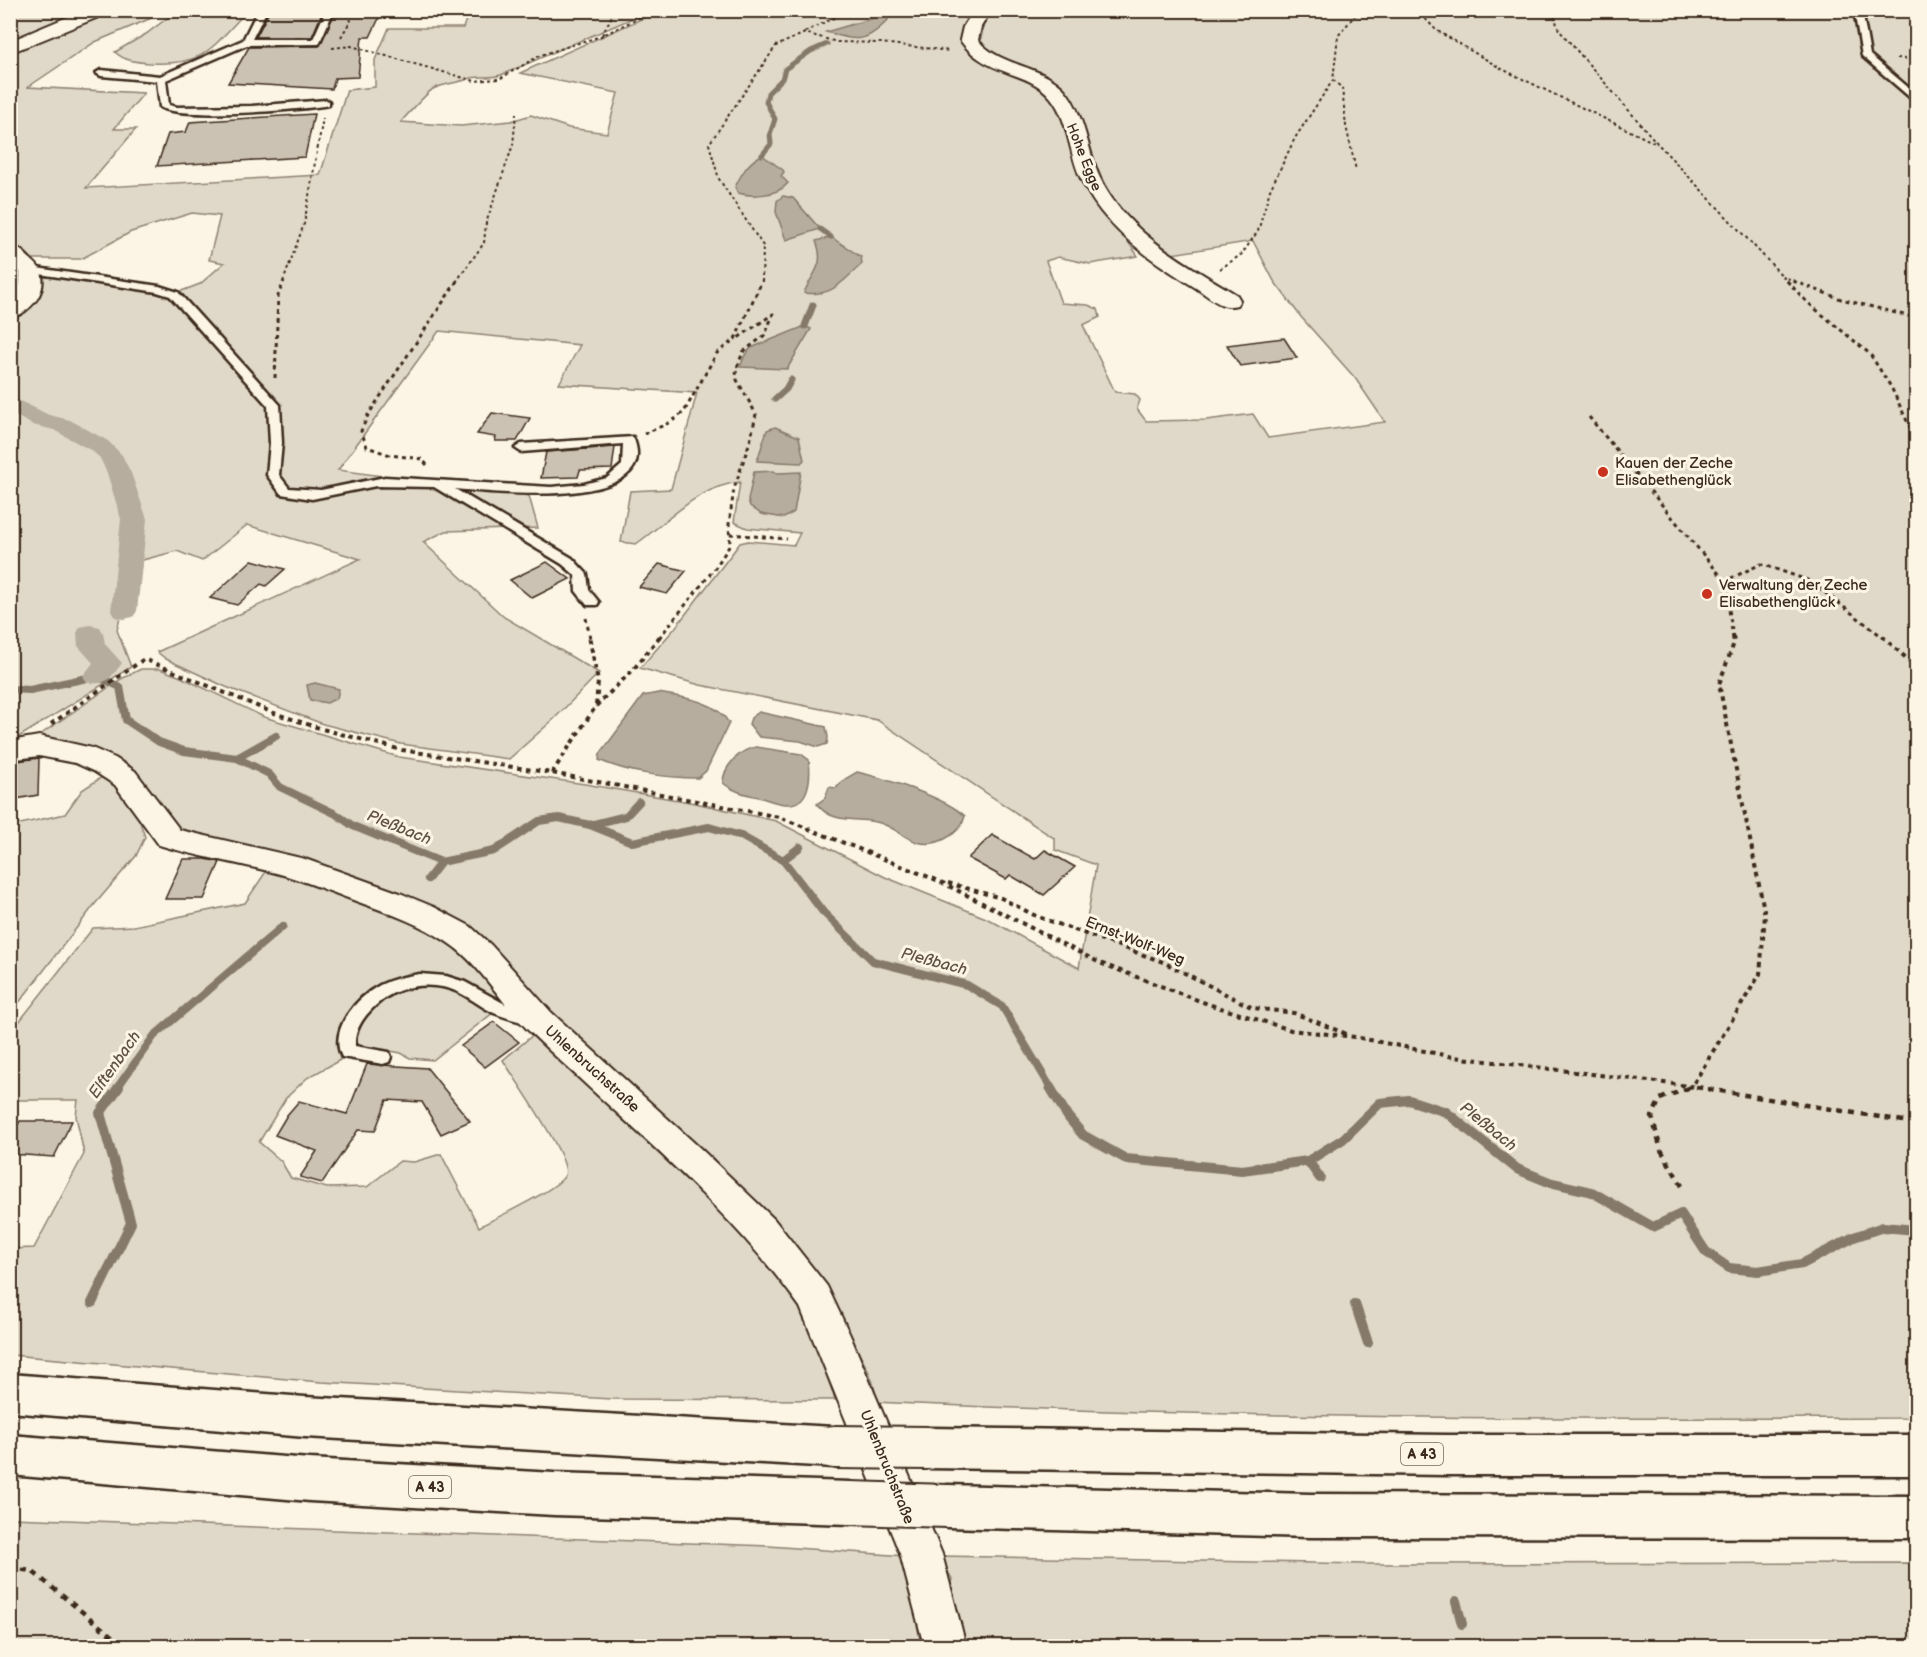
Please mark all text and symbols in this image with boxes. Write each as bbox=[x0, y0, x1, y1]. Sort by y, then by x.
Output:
street label: Hohe Egge bbox=[1063, 121, 1105, 193]
place label: Kauen der Zeche Elisabethenglück bbox=[1615, 454, 1733, 490]
marker: Kauen der Zeche Elisabethenglück bbox=[1596, 465, 1610, 479]
place label: Verwaltung der Zeche Elisabethenglück bbox=[1719, 576, 1868, 612]
marker: Verwaltung der Zeche Elisabethenglück bbox=[1700, 587, 1714, 601]
water label: Pleßbach bbox=[364, 807, 434, 850]
street label: Ernst-Wolf-Weg bbox=[1082, 912, 1188, 970]
water label: Pleßbach bbox=[899, 944, 969, 980]
street label: Uhlenbruchstraße bbox=[541, 1021, 644, 1117]
water label: Elftenbach bbox=[85, 1028, 145, 1102]
water label: Pleßbach bbox=[1456, 1098, 1520, 1156]
street label: Uhlenbruchstraße bbox=[855, 1407, 919, 1527]
road number: A 43 bbox=[1401, 1443, 1443, 1465]
road number: A 43 bbox=[409, 1476, 451, 1498]

